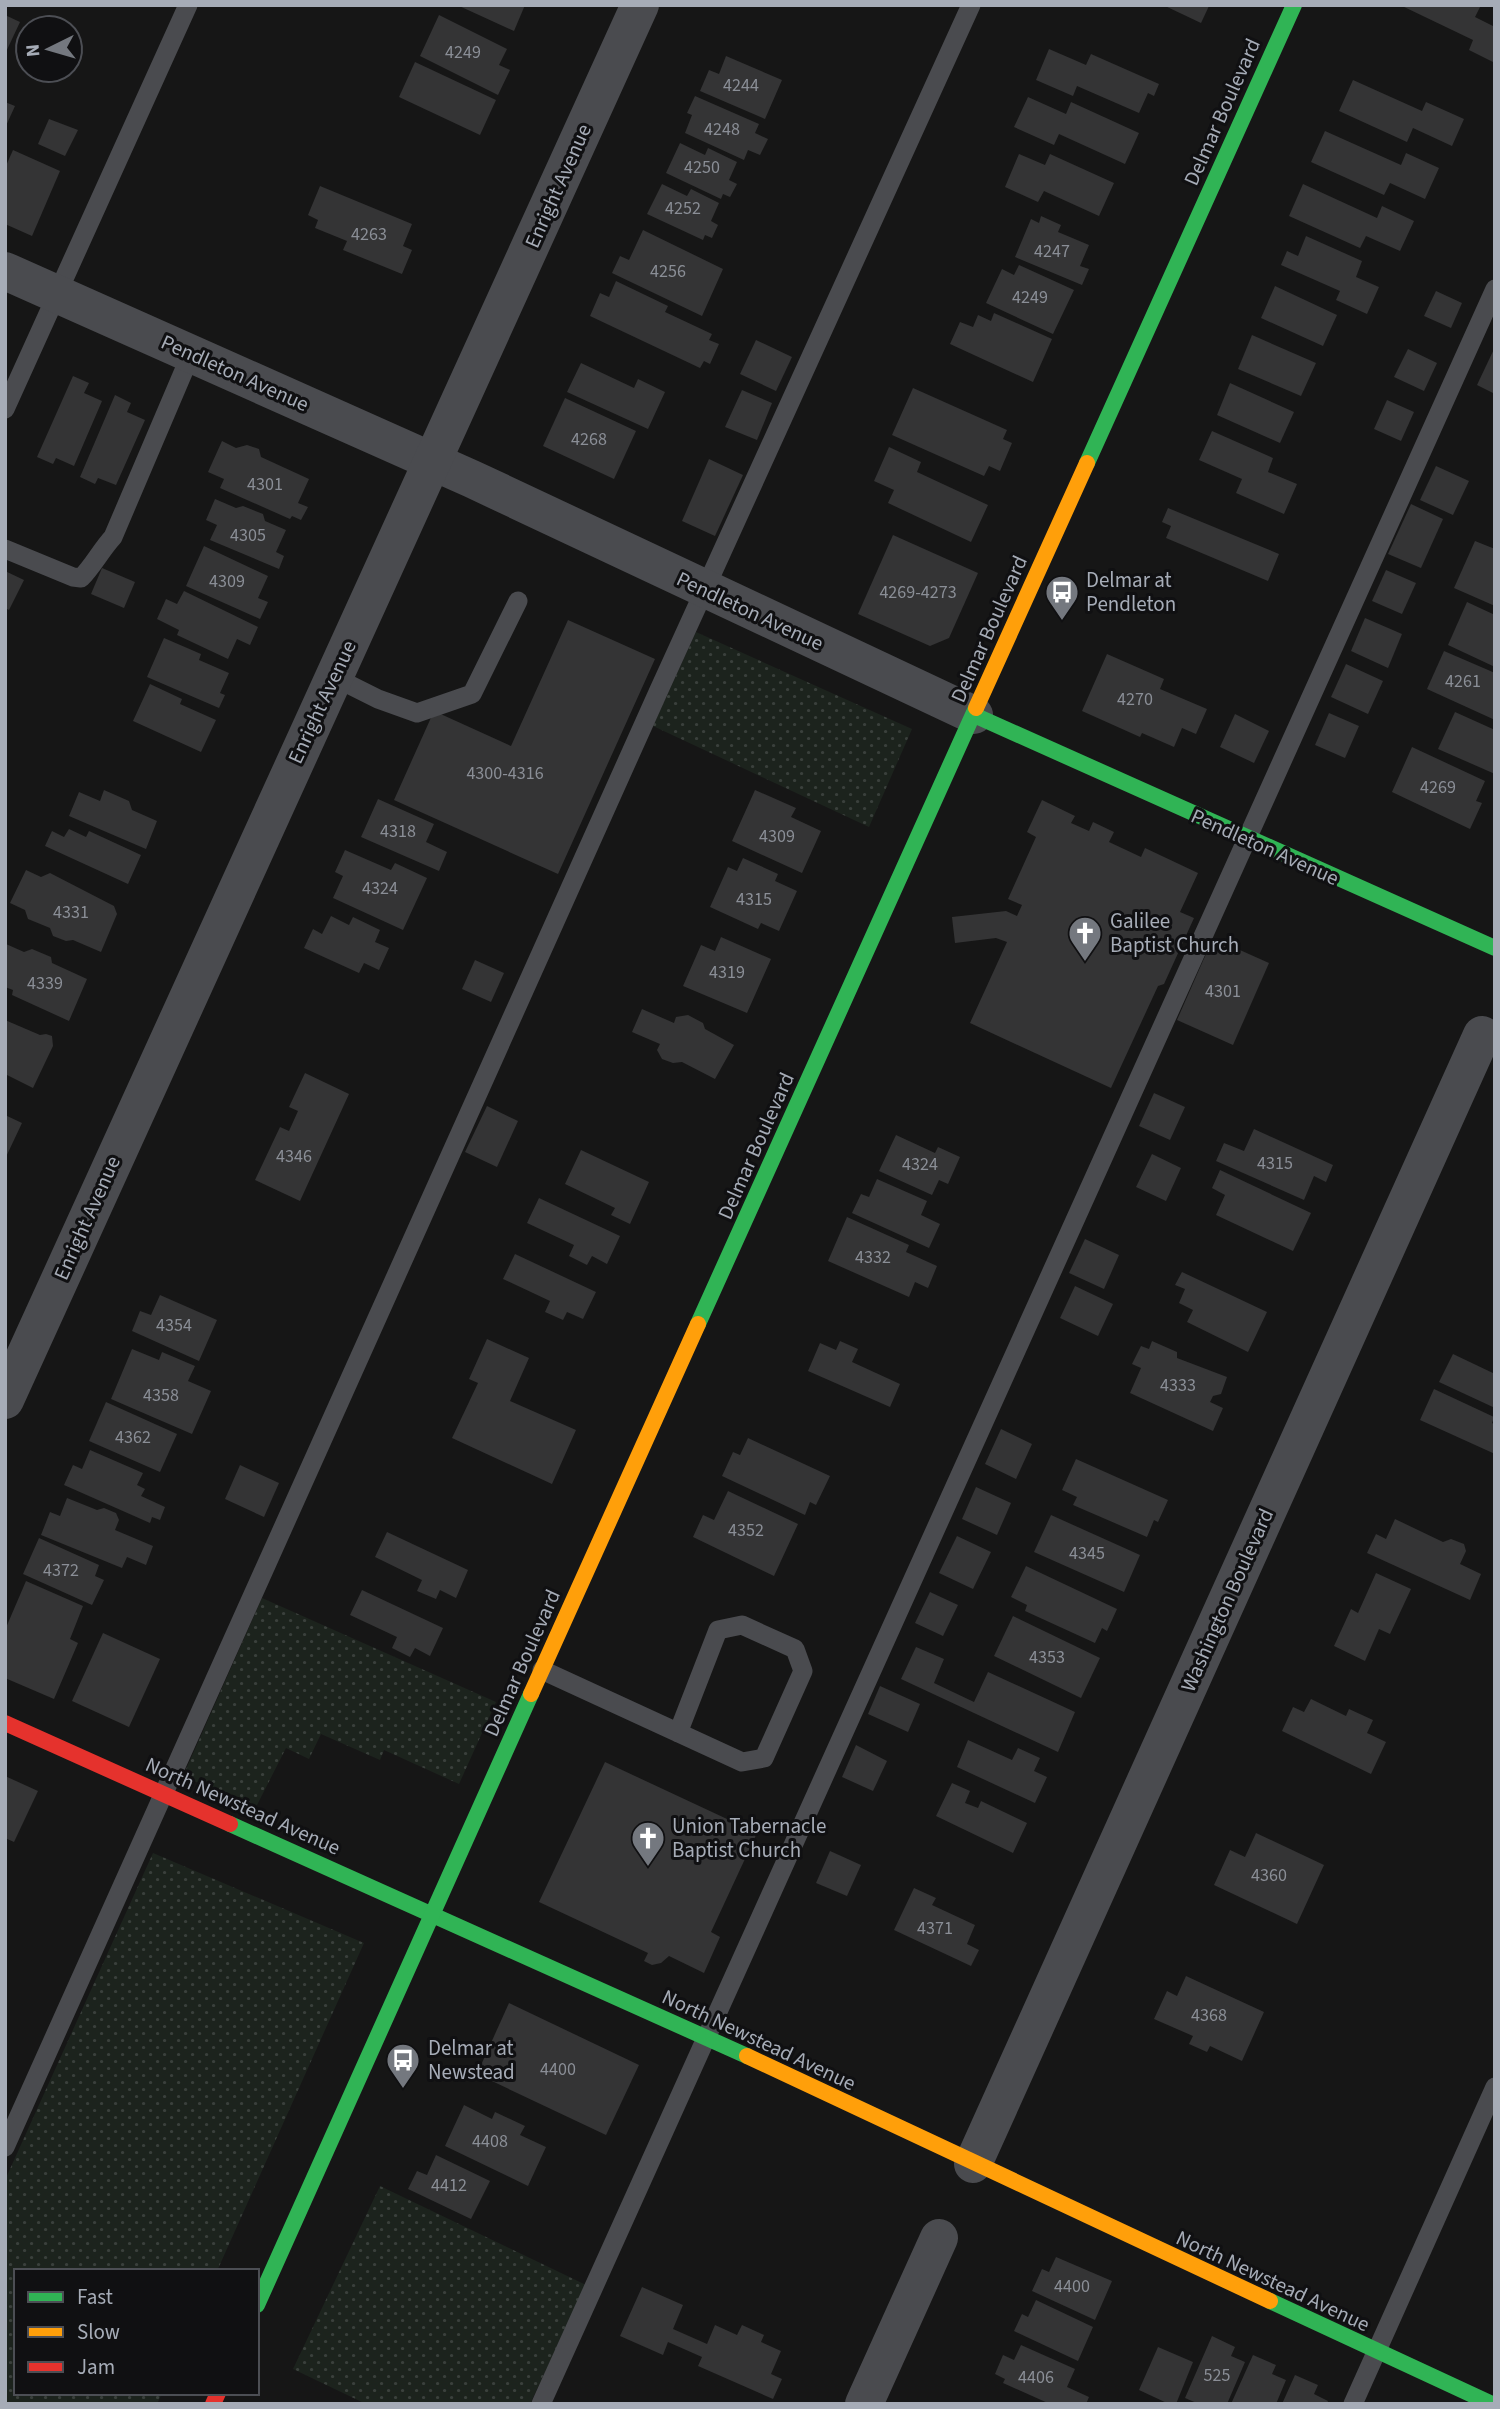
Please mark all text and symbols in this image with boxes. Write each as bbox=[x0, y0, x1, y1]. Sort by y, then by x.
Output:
north arrow bbox=[14, 14, 84, 84]
street label: Delmar Boulevard bbox=[1176, 34, 1268, 190]
house number: 4249 bbox=[445, 40, 481, 65]
text: N bbox=[20, 43, 48, 58]
house number: 4244 bbox=[723, 73, 759, 98]
house number: 4248 bbox=[704, 117, 740, 142]
street label: Enright Avenue bbox=[517, 119, 599, 253]
house number: 4250 bbox=[684, 155, 720, 180]
house number: 4252 bbox=[665, 196, 701, 221]
house number: 4263 bbox=[351, 222, 387, 247]
house number: 4247 bbox=[1034, 239, 1070, 264]
house number: 4256 bbox=[650, 259, 686, 284]
house number: 4249 bbox=[1012, 285, 1048, 310]
street label: Pendleton Avenue bbox=[156, 327, 314, 419]
house number: 4268 bbox=[571, 427, 607, 452]
house number: 4301 bbox=[247, 472, 283, 497]
house number: 4305 bbox=[230, 523, 266, 548]
street label: Delmar Boulevard bbox=[943, 551, 1035, 707]
street label: Pendleton Avenue bbox=[672, 564, 828, 658]
place label: Delmar at Pendleton bbox=[1086, 565, 1176, 619]
house number: 4309 bbox=[209, 569, 245, 594]
bus stop icon: Delmar at Pendleton bbox=[1043, 573, 1081, 622]
house number: 4269-4273 bbox=[879, 580, 957, 605]
street label: Enright Avenue bbox=[280, 635, 364, 769]
house number: 4261 bbox=[1445, 669, 1481, 694]
house number: 4270 bbox=[1117, 687, 1153, 712]
house number: 4300-4316 bbox=[466, 761, 544, 786]
house number: 4269 bbox=[1420, 775, 1456, 800]
street label: Pendleton Avenue bbox=[1186, 801, 1344, 893]
house number: 4318 bbox=[380, 819, 416, 844]
house number: 4309 bbox=[759, 824, 795, 849]
house number: 4324 bbox=[362, 876, 398, 901]
house number: 4315 bbox=[736, 887, 772, 912]
house number: 4331 bbox=[53, 900, 89, 925]
place label: Galilee Baptist Church bbox=[1110, 906, 1239, 960]
church icon: Galilee Baptist Church bbox=[1066, 914, 1104, 963]
house number: 4319 bbox=[709, 960, 745, 985]
house number: 4339 bbox=[27, 971, 63, 996]
house number: 4301 bbox=[1205, 979, 1241, 1004]
street label: Delmar Boulevard bbox=[710, 1068, 802, 1224]
house number: 4346 bbox=[276, 1144, 312, 1169]
street label: Enright Avenue bbox=[46, 1151, 128, 1285]
house number: 4315 bbox=[1257, 1151, 1293, 1176]
house number: 4324 bbox=[902, 1152, 938, 1177]
house number: 4332 bbox=[855, 1245, 891, 1270]
house number: 4354 bbox=[156, 1313, 192, 1338]
house number: 4333 bbox=[1160, 1373, 1196, 1398]
house number: 4358 bbox=[143, 1383, 179, 1408]
house number: 4362 bbox=[115, 1425, 151, 1450]
street label: Washington Boulevard bbox=[1173, 1504, 1281, 1696]
house number: 4352 bbox=[728, 1518, 764, 1543]
house number: 4345 bbox=[1069, 1541, 1105, 1566]
house number: 4372 bbox=[43, 1558, 79, 1583]
street label: Delmar Boulevard bbox=[476, 1585, 568, 1741]
house number: 4353 bbox=[1029, 1645, 1065, 1670]
street label: North Newstead Avenue bbox=[141, 1749, 345, 1863]
place label: Union Tabernacle Baptist Church bbox=[672, 1811, 826, 1865]
church icon: Union Tabernacle Baptist Church bbox=[629, 1819, 667, 1868]
house number: 4360 bbox=[1251, 1863, 1287, 1888]
house number: 4371 bbox=[917, 1916, 953, 1941]
street label: North Newstead Avenue bbox=[657, 1982, 861, 2098]
house number: 4368 bbox=[1191, 2003, 1227, 2028]
place label: Delmar at Newstead bbox=[428, 2033, 515, 2087]
bus stop icon: Delmar at Newstead bbox=[384, 2041, 422, 2090]
house number: 4400 bbox=[540, 2057, 576, 2082]
house number: 4408 bbox=[472, 2129, 508, 2154]
house number: 4412 bbox=[431, 2173, 467, 2198]
street label: North Newstead Avenue bbox=[1171, 2223, 1375, 2339]
legend bbox=[14, 2269, 259, 2395]
house number: 4400 bbox=[1054, 2274, 1090, 2299]
text: Fast bbox=[77, 2282, 113, 2312]
text: Slow bbox=[77, 2317, 120, 2347]
text: Jam bbox=[77, 2352, 115, 2382]
house number: 525 bbox=[1204, 2363, 1230, 2388]
house number: 4406 bbox=[1018, 2365, 1054, 2390]

